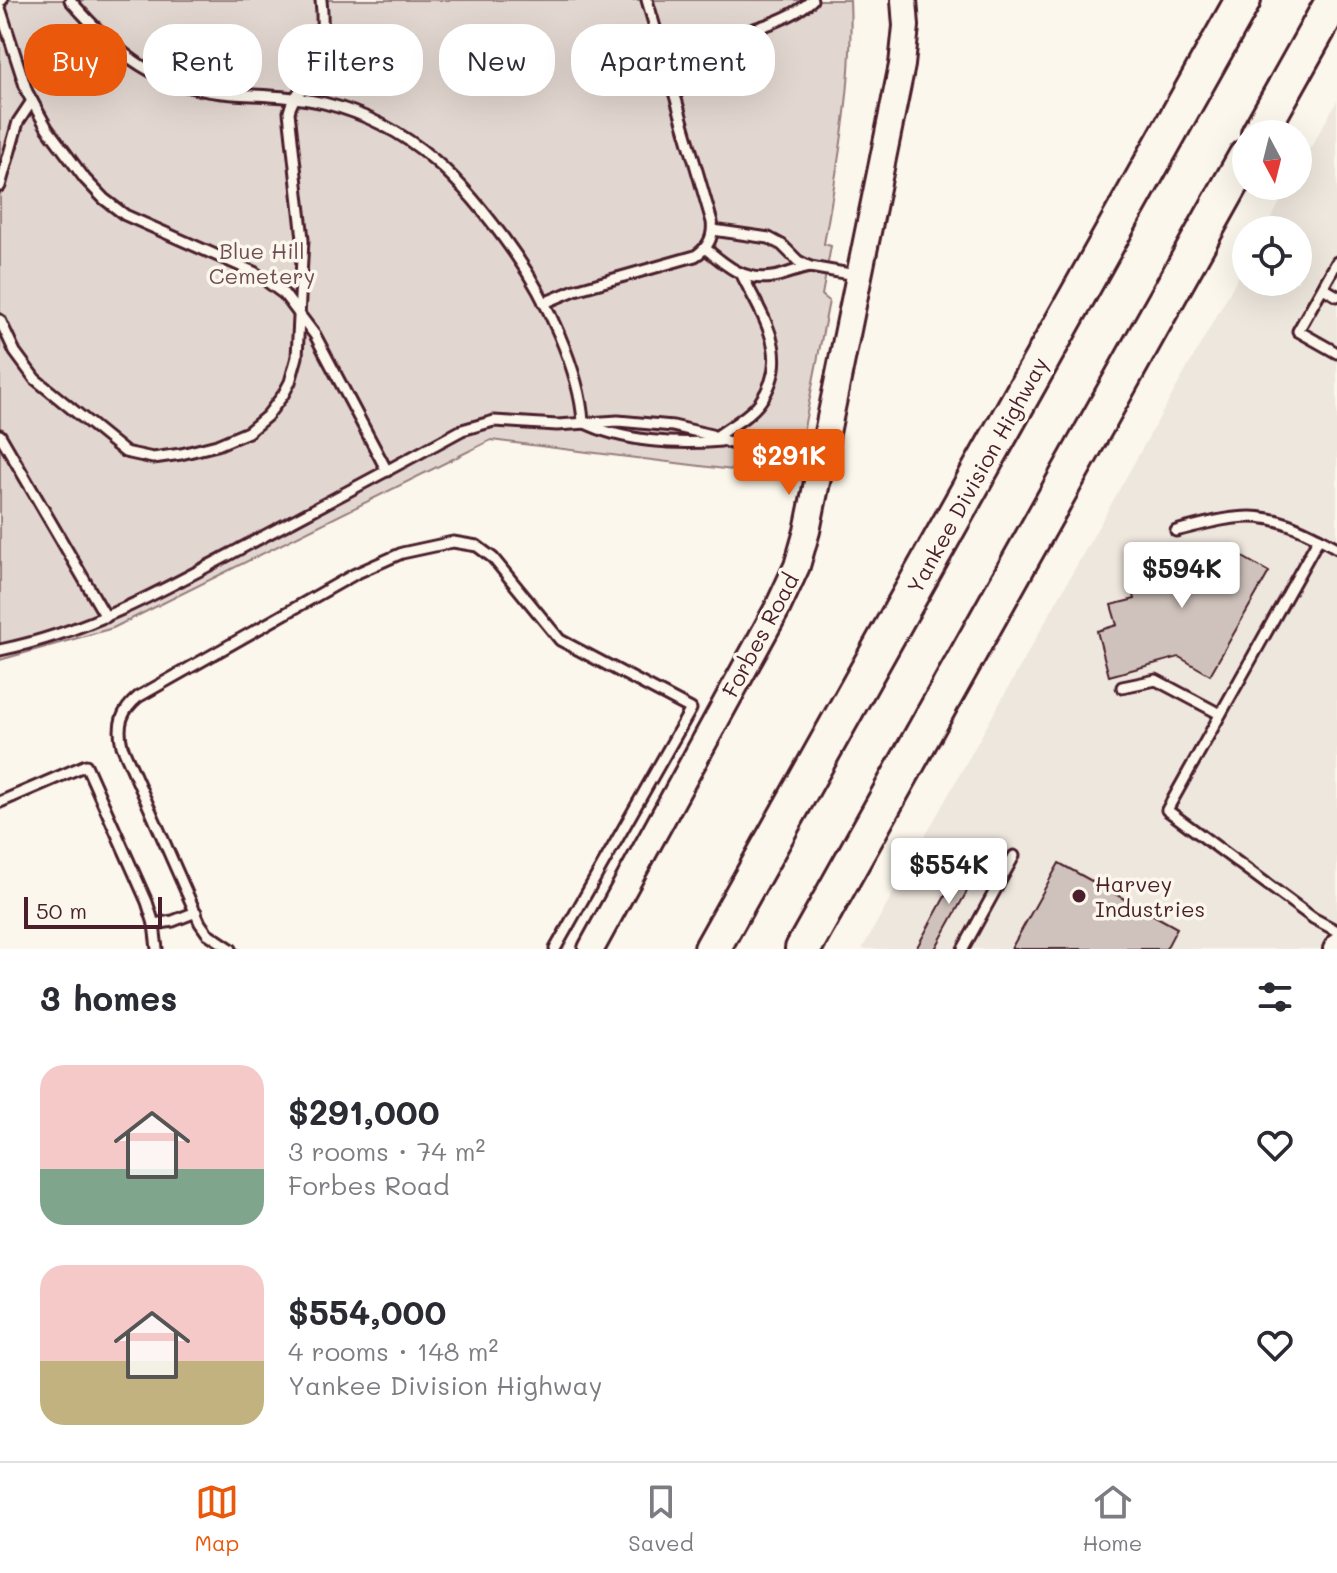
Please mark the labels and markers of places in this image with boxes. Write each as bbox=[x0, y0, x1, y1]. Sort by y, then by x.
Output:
pin: $291K bbox=[733, 429, 845, 497]
pin: $594K bbox=[1126, 542, 1238, 610]
pin: $554K bbox=[893, 838, 1005, 906]
place label: Harvey Industries bbox=[1095, 869, 1205, 923]
marker: Harvey Industries bbox=[1070, 887, 1088, 905]

